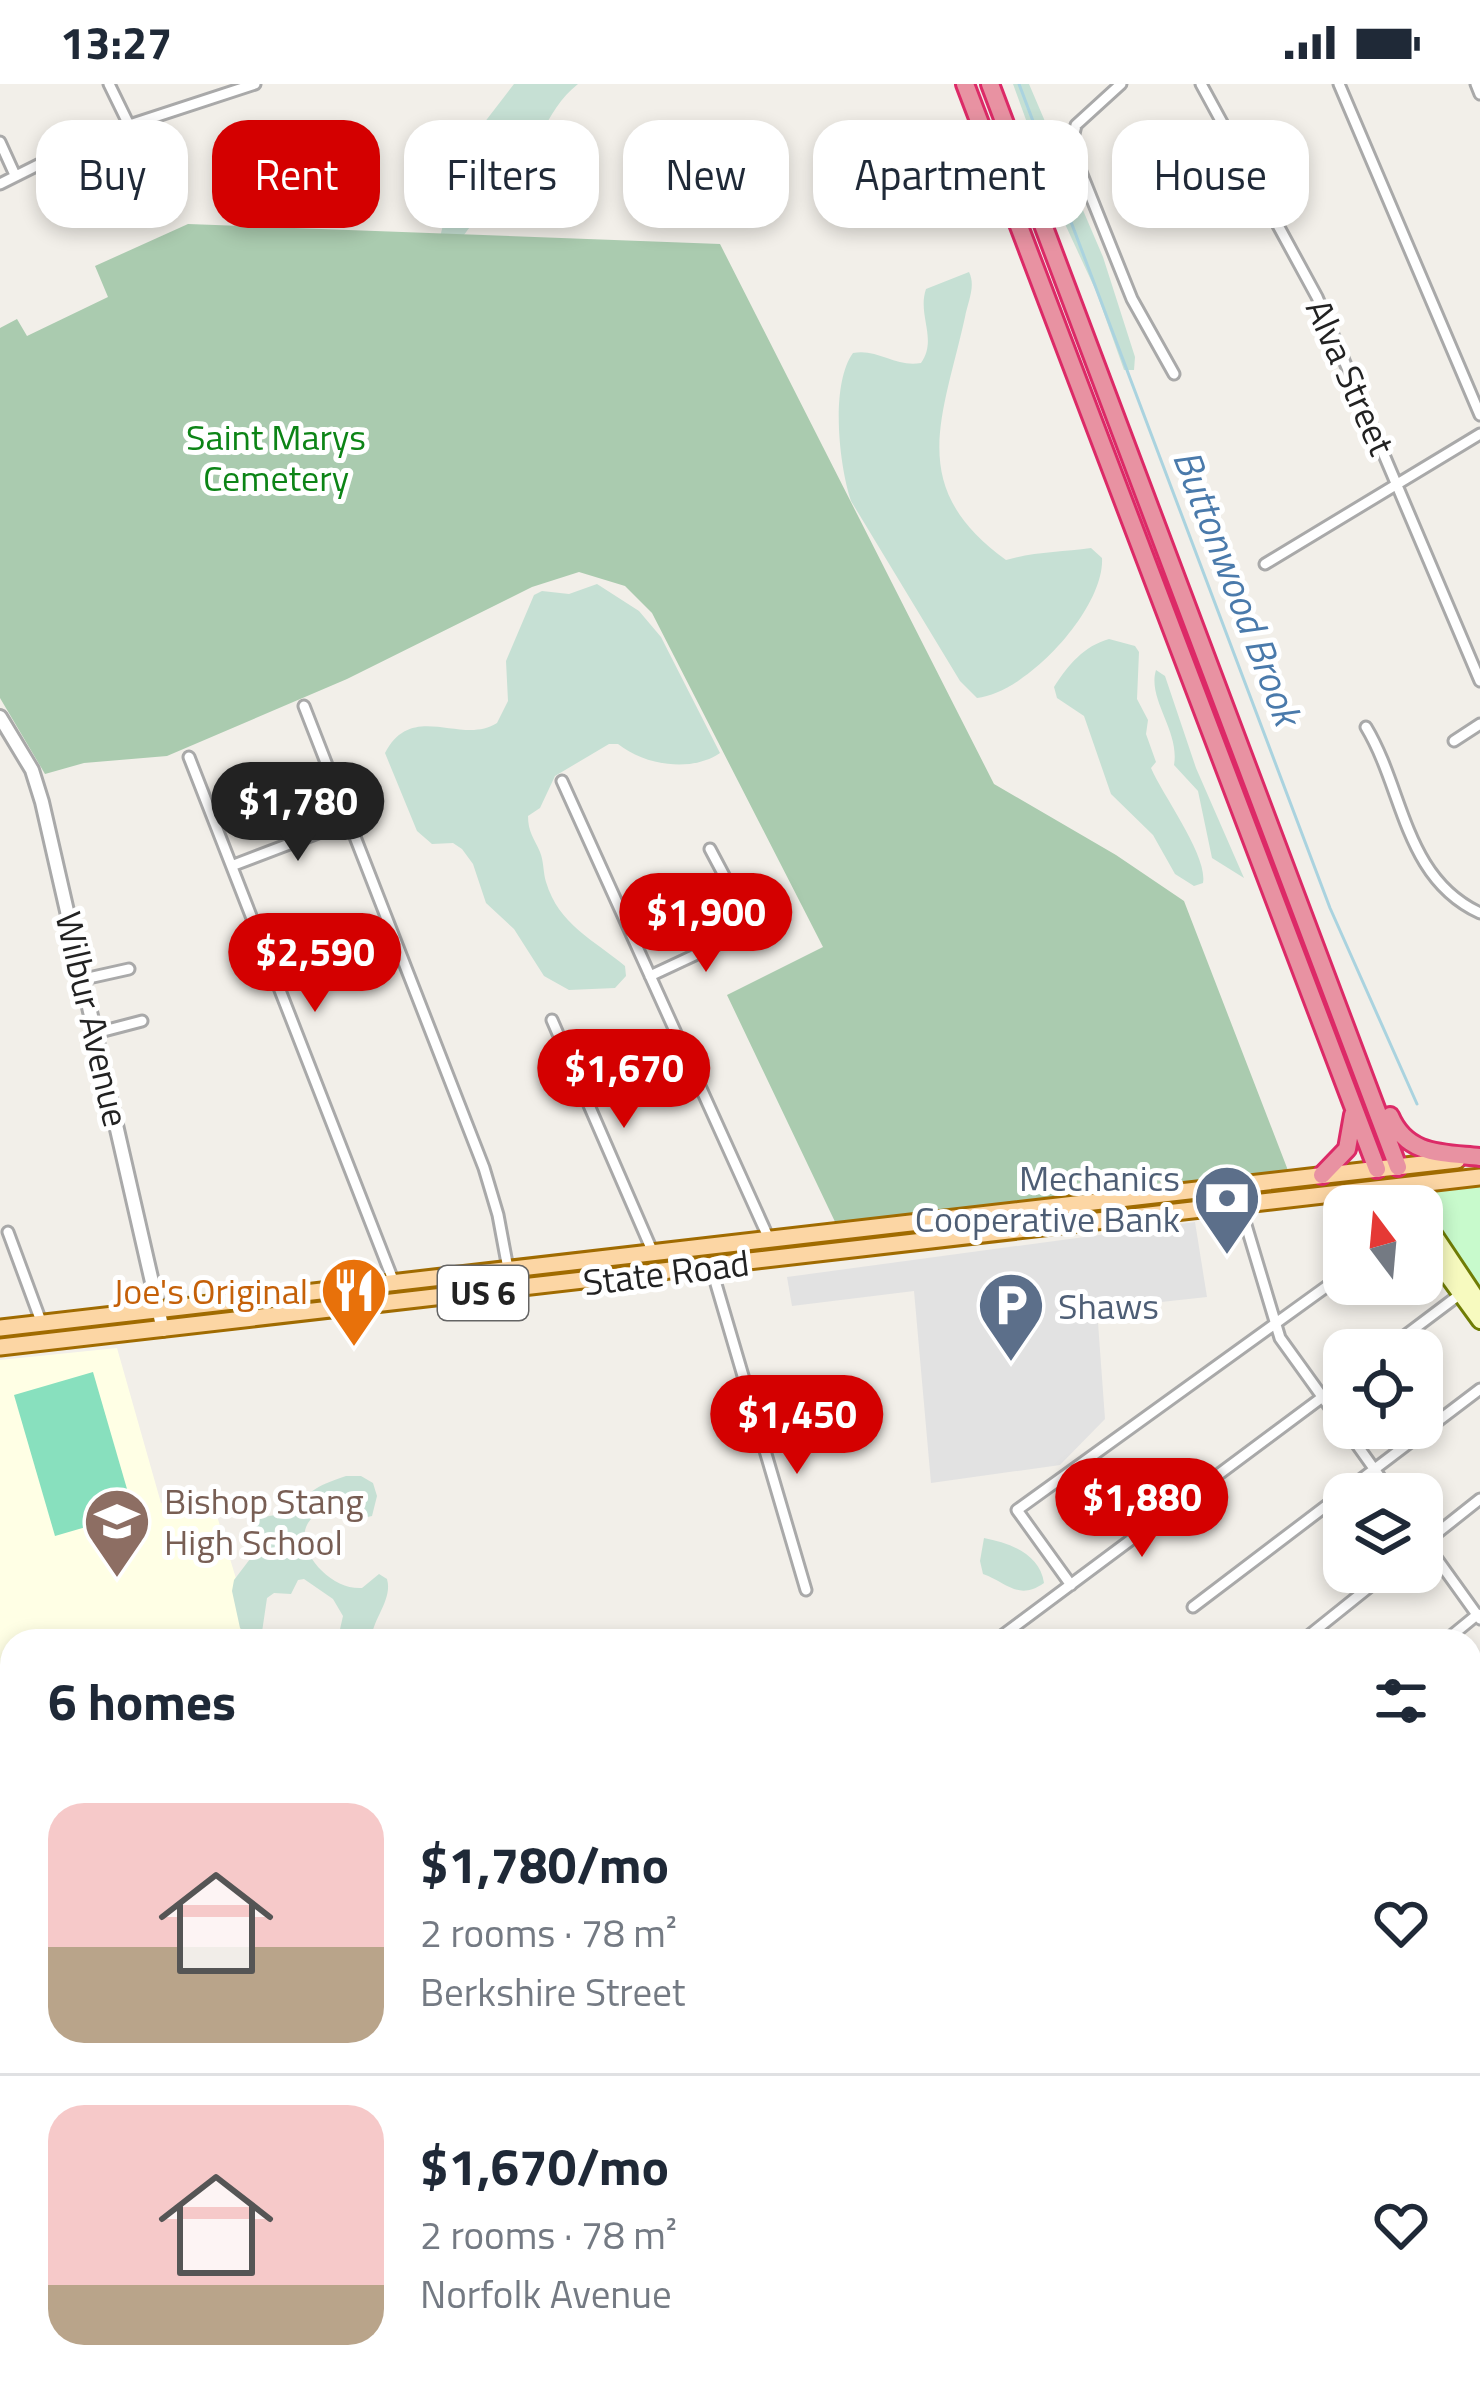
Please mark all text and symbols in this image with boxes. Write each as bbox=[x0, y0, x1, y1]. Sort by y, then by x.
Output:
text: 13:27 bbox=[60, 8, 172, 76]
chip: Buy bbox=[36, 120, 188, 228]
chip: Rent bbox=[212, 120, 380, 228]
chip: Filters bbox=[404, 120, 599, 228]
chip: New bbox=[623, 120, 789, 228]
chip: Apartment bbox=[813, 120, 1088, 228]
chip: House bbox=[1112, 120, 1309, 228]
street label: Alva Street bbox=[1292, 290, 1410, 464]
park label: Saint Marys Cemetery bbox=[186, 409, 366, 505]
water label: Buttonwood Brook bbox=[1158, 441, 1319, 737]
pin: $1,780 bbox=[200, 762, 396, 864]
text: $1,780 bbox=[238, 771, 358, 830]
pin: $1,900 bbox=[608, 873, 804, 975]
text: $1,900 bbox=[646, 882, 766, 941]
street label: Wilbur Avenue bbox=[42, 906, 144, 1132]
pin: $2,590 bbox=[217, 913, 413, 1015]
text: $2,590 bbox=[255, 922, 375, 981]
pin: $1,670 bbox=[526, 1029, 722, 1131]
text: $1,670 bbox=[564, 1038, 684, 1097]
place label: Mechanics Cooperative Bank bbox=[915, 1150, 1180, 1246]
bank icon: Mechanics Cooperative Bank bbox=[1192, 1163, 1262, 1257]
north arrow bbox=[1323, 1185, 1443, 1305]
map controls bbox=[1323, 1185, 1443, 1593]
street label: State Road bbox=[580, 1235, 752, 1309]
restaurant icon: Joe's Original bbox=[319, 1255, 389, 1349]
place label: Joe's Original bbox=[113, 1263, 308, 1318]
road number: US 6 bbox=[438, 1266, 528, 1320]
parking icon: Shaws bbox=[976, 1270, 1046, 1364]
place label: Shaws bbox=[1058, 1278, 1159, 1333]
button: locate bbox=[1323, 1329, 1443, 1449]
pin: $1,450 bbox=[699, 1375, 895, 1477]
text: $1,450 bbox=[737, 1384, 857, 1443]
pin: $1,880 bbox=[1044, 1458, 1240, 1560]
text: $1,880 bbox=[1082, 1467, 1202, 1526]
place label: Bishop Stang High School bbox=[164, 1473, 364, 1569]
button: layers bbox=[1323, 1473, 1443, 1593]
school or university icon: Bishop Stang High School bbox=[82, 1486, 152, 1580]
text: 6 homes bbox=[48, 1662, 236, 1740]
icon: filters bbox=[1368, 1668, 1434, 1734]
text: $1,780/mo bbox=[420, 1825, 669, 1903]
icon: home bbox=[144, 1851, 288, 1995]
icon: heart bbox=[1368, 1890, 1434, 1956]
text: 2 rooms · 78 m² bbox=[420, 1903, 677, 1962]
text: Berkshire Street bbox=[420, 1962, 685, 2021]
text: $1,670/mo bbox=[420, 2127, 669, 2205]
icon: home bbox=[144, 2153, 288, 2297]
icon: heart bbox=[1368, 2192, 1434, 2258]
text: 2 rooms · 78 m² bbox=[420, 2205, 677, 2264]
text: Norfolk Avenue bbox=[420, 2264, 672, 2323]

